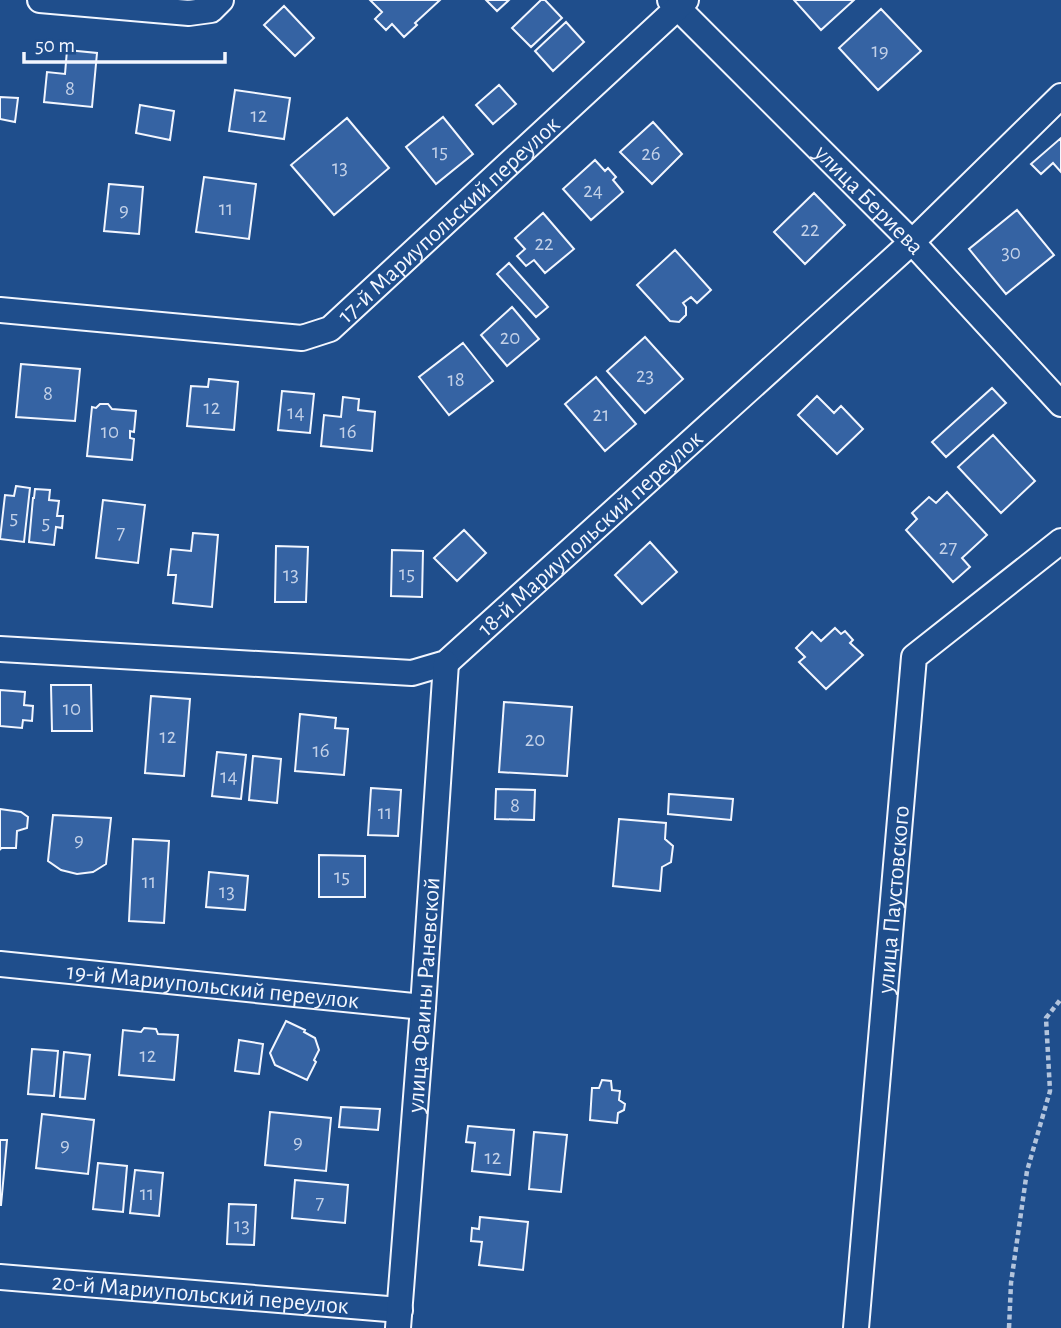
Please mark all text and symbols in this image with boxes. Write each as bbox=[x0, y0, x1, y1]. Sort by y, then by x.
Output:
scale bar bbox=[24, 21, 226, 65]
text: 50 m bbox=[35, 35, 75, 56]
house number: 19 bbox=[871, 40, 889, 61]
house number: 8 bbox=[65, 78, 75, 99]
house number: 12 bbox=[251, 105, 267, 126]
street label: 17-й Мариупольский переулок bbox=[334, 112, 565, 328]
street label: улица Бериева bbox=[809, 140, 928, 259]
house number: 15 bbox=[432, 141, 448, 162]
house number: 26 bbox=[641, 143, 661, 164]
house number: 13 bbox=[332, 157, 348, 178]
house number: 24 bbox=[583, 180, 603, 201]
house number: 11 bbox=[219, 198, 233, 219]
house number: 9 bbox=[119, 199, 129, 220]
house number: 22 bbox=[800, 219, 820, 240]
house number: 22 bbox=[534, 233, 554, 254]
house number: 30 bbox=[1001, 242, 1021, 263]
house number: 20 bbox=[500, 327, 520, 348]
house number: 23 bbox=[636, 365, 654, 386]
house number: 18 bbox=[447, 369, 465, 390]
house number: 8 bbox=[43, 383, 53, 404]
house number: 12 bbox=[204, 397, 220, 418]
house number: 14 bbox=[287, 402, 305, 423]
house number: 21 bbox=[593, 404, 609, 425]
house number: 10 bbox=[101, 421, 119, 442]
house number: 16 bbox=[339, 421, 357, 442]
street label: 18-й Мариупольский переулок bbox=[473, 426, 708, 641]
house number: 5 bbox=[10, 507, 18, 528]
house number: 5 bbox=[42, 512, 50, 533]
house number: 7 bbox=[117, 522, 126, 543]
house number: 27 bbox=[939, 537, 957, 558]
house number: 15 bbox=[399, 563, 415, 584]
house number: 13 bbox=[283, 564, 299, 585]
house number: 10 bbox=[63, 698, 81, 719]
house number: 12 bbox=[160, 726, 176, 747]
house number: 20 bbox=[525, 729, 545, 750]
house number: 16 bbox=[312, 740, 330, 761]
house number: 14 bbox=[220, 766, 238, 787]
house number: 8 bbox=[510, 795, 520, 816]
house number: 11 bbox=[378, 802, 392, 823]
street label: улица Паустовского bbox=[874, 805, 914, 996]
house number: 9 bbox=[74, 829, 84, 850]
house number: 15 bbox=[334, 866, 350, 887]
house number: 11 bbox=[142, 871, 156, 892]
street label: улица Фаины Раневской bbox=[404, 877, 445, 1115]
house number: 13 bbox=[219, 881, 235, 902]
street label: 19-й Мариупольский переулок bbox=[66, 960, 360, 1013]
house number: 12 bbox=[140, 1045, 156, 1066]
house number: 9 bbox=[293, 1131, 303, 1152]
house number: 9 bbox=[60, 1134, 70, 1155]
house number: 12 bbox=[485, 1147, 501, 1168]
house number: 11 bbox=[140, 1183, 154, 1204]
house number: 7 bbox=[316, 1192, 325, 1213]
house number: 13 bbox=[234, 1215, 250, 1236]
street label: 20-й Мариупольский переулок bbox=[51, 1270, 350, 1319]

